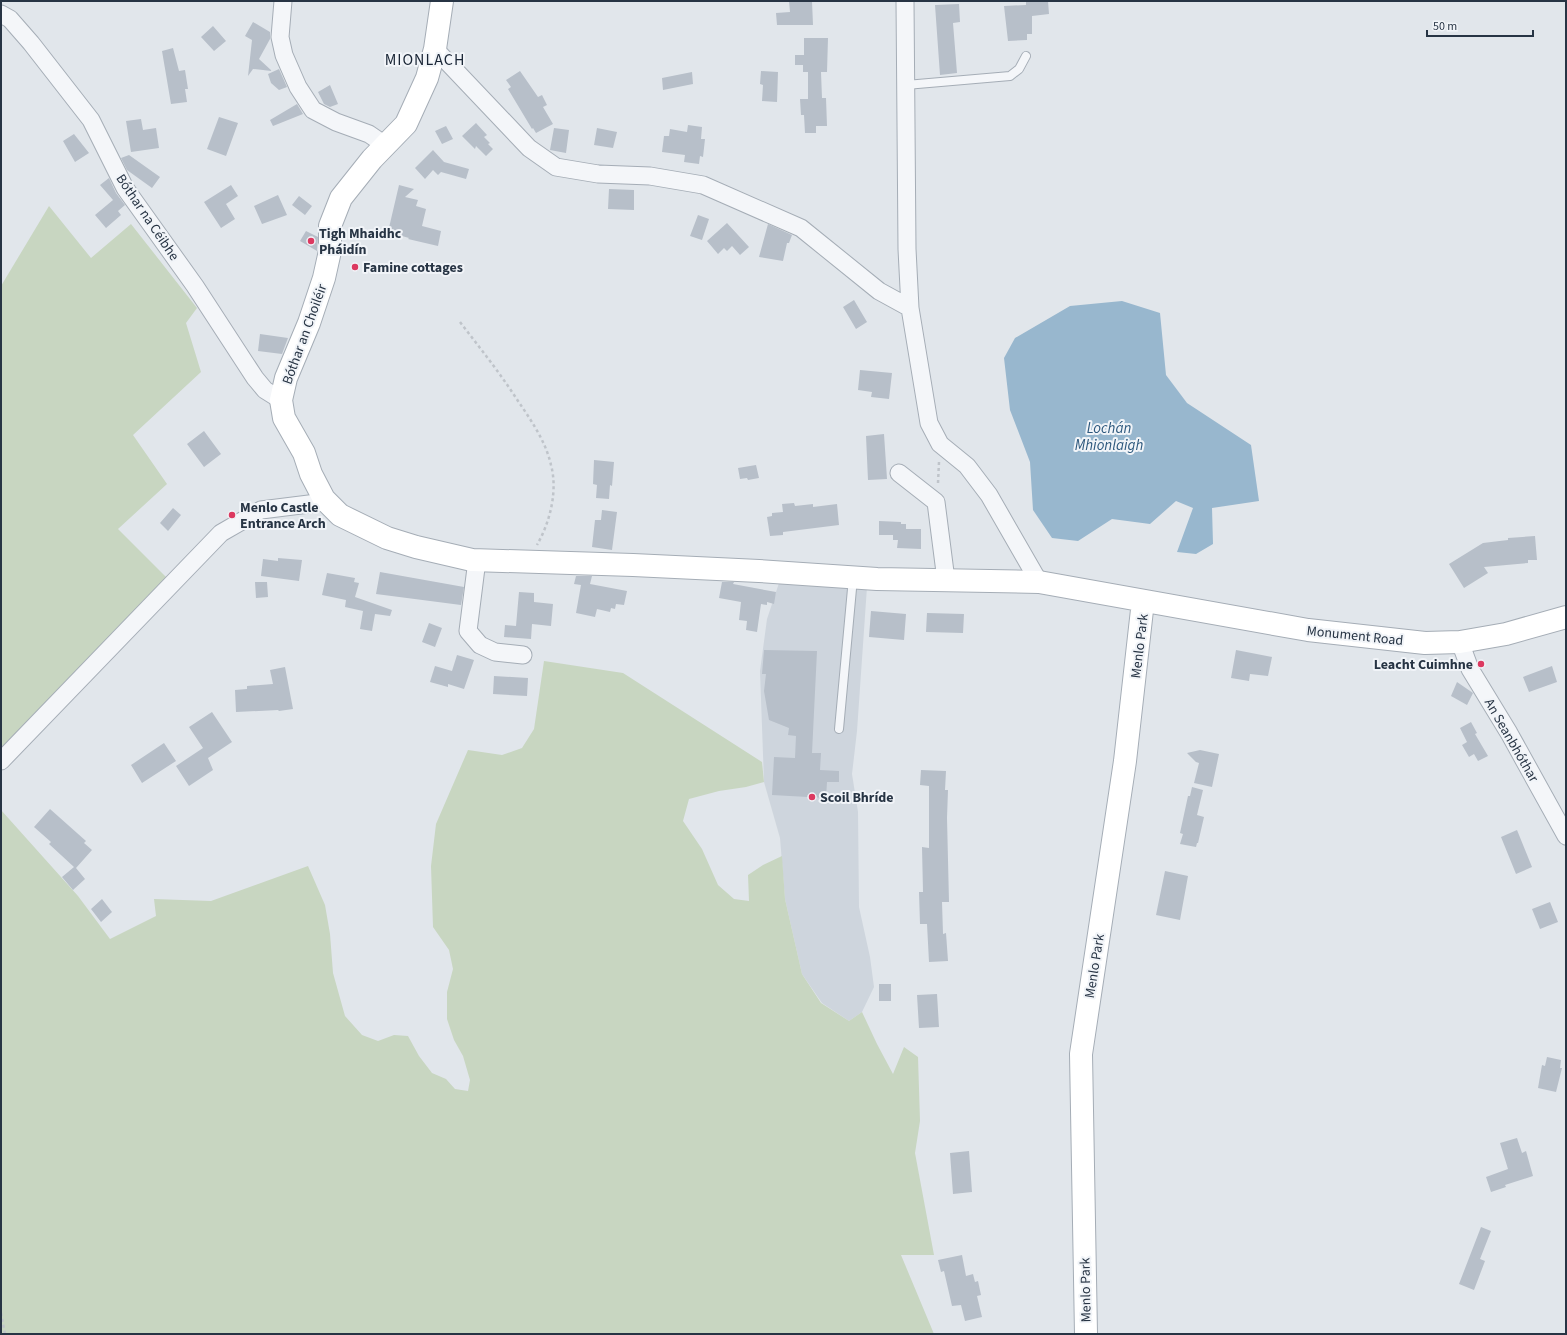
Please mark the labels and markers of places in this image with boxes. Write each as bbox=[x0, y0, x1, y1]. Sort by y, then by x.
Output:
place label: Tigh Mhaidhc Pháidín bbox=[319, 224, 402, 260]
marker: Tigh Mhaidhc Pháidín bbox=[306, 236, 316, 246]
place label: Famine cottages bbox=[363, 258, 463, 278]
marker: Famine cottages bbox=[350, 262, 360, 272]
place label: Menlo Castle Entrance Arch bbox=[240, 498, 326, 534]
marker: Menlo Castle Entrance Arch bbox=[227, 510, 237, 520]
place label: Leacht Cuimhne bbox=[1374, 655, 1473, 675]
marker: Leacht Cuimhne bbox=[1476, 659, 1486, 669]
place label: Scoil Bhríde bbox=[820, 788, 894, 808]
marker: Scoil Bhríde bbox=[807, 792, 817, 802]

